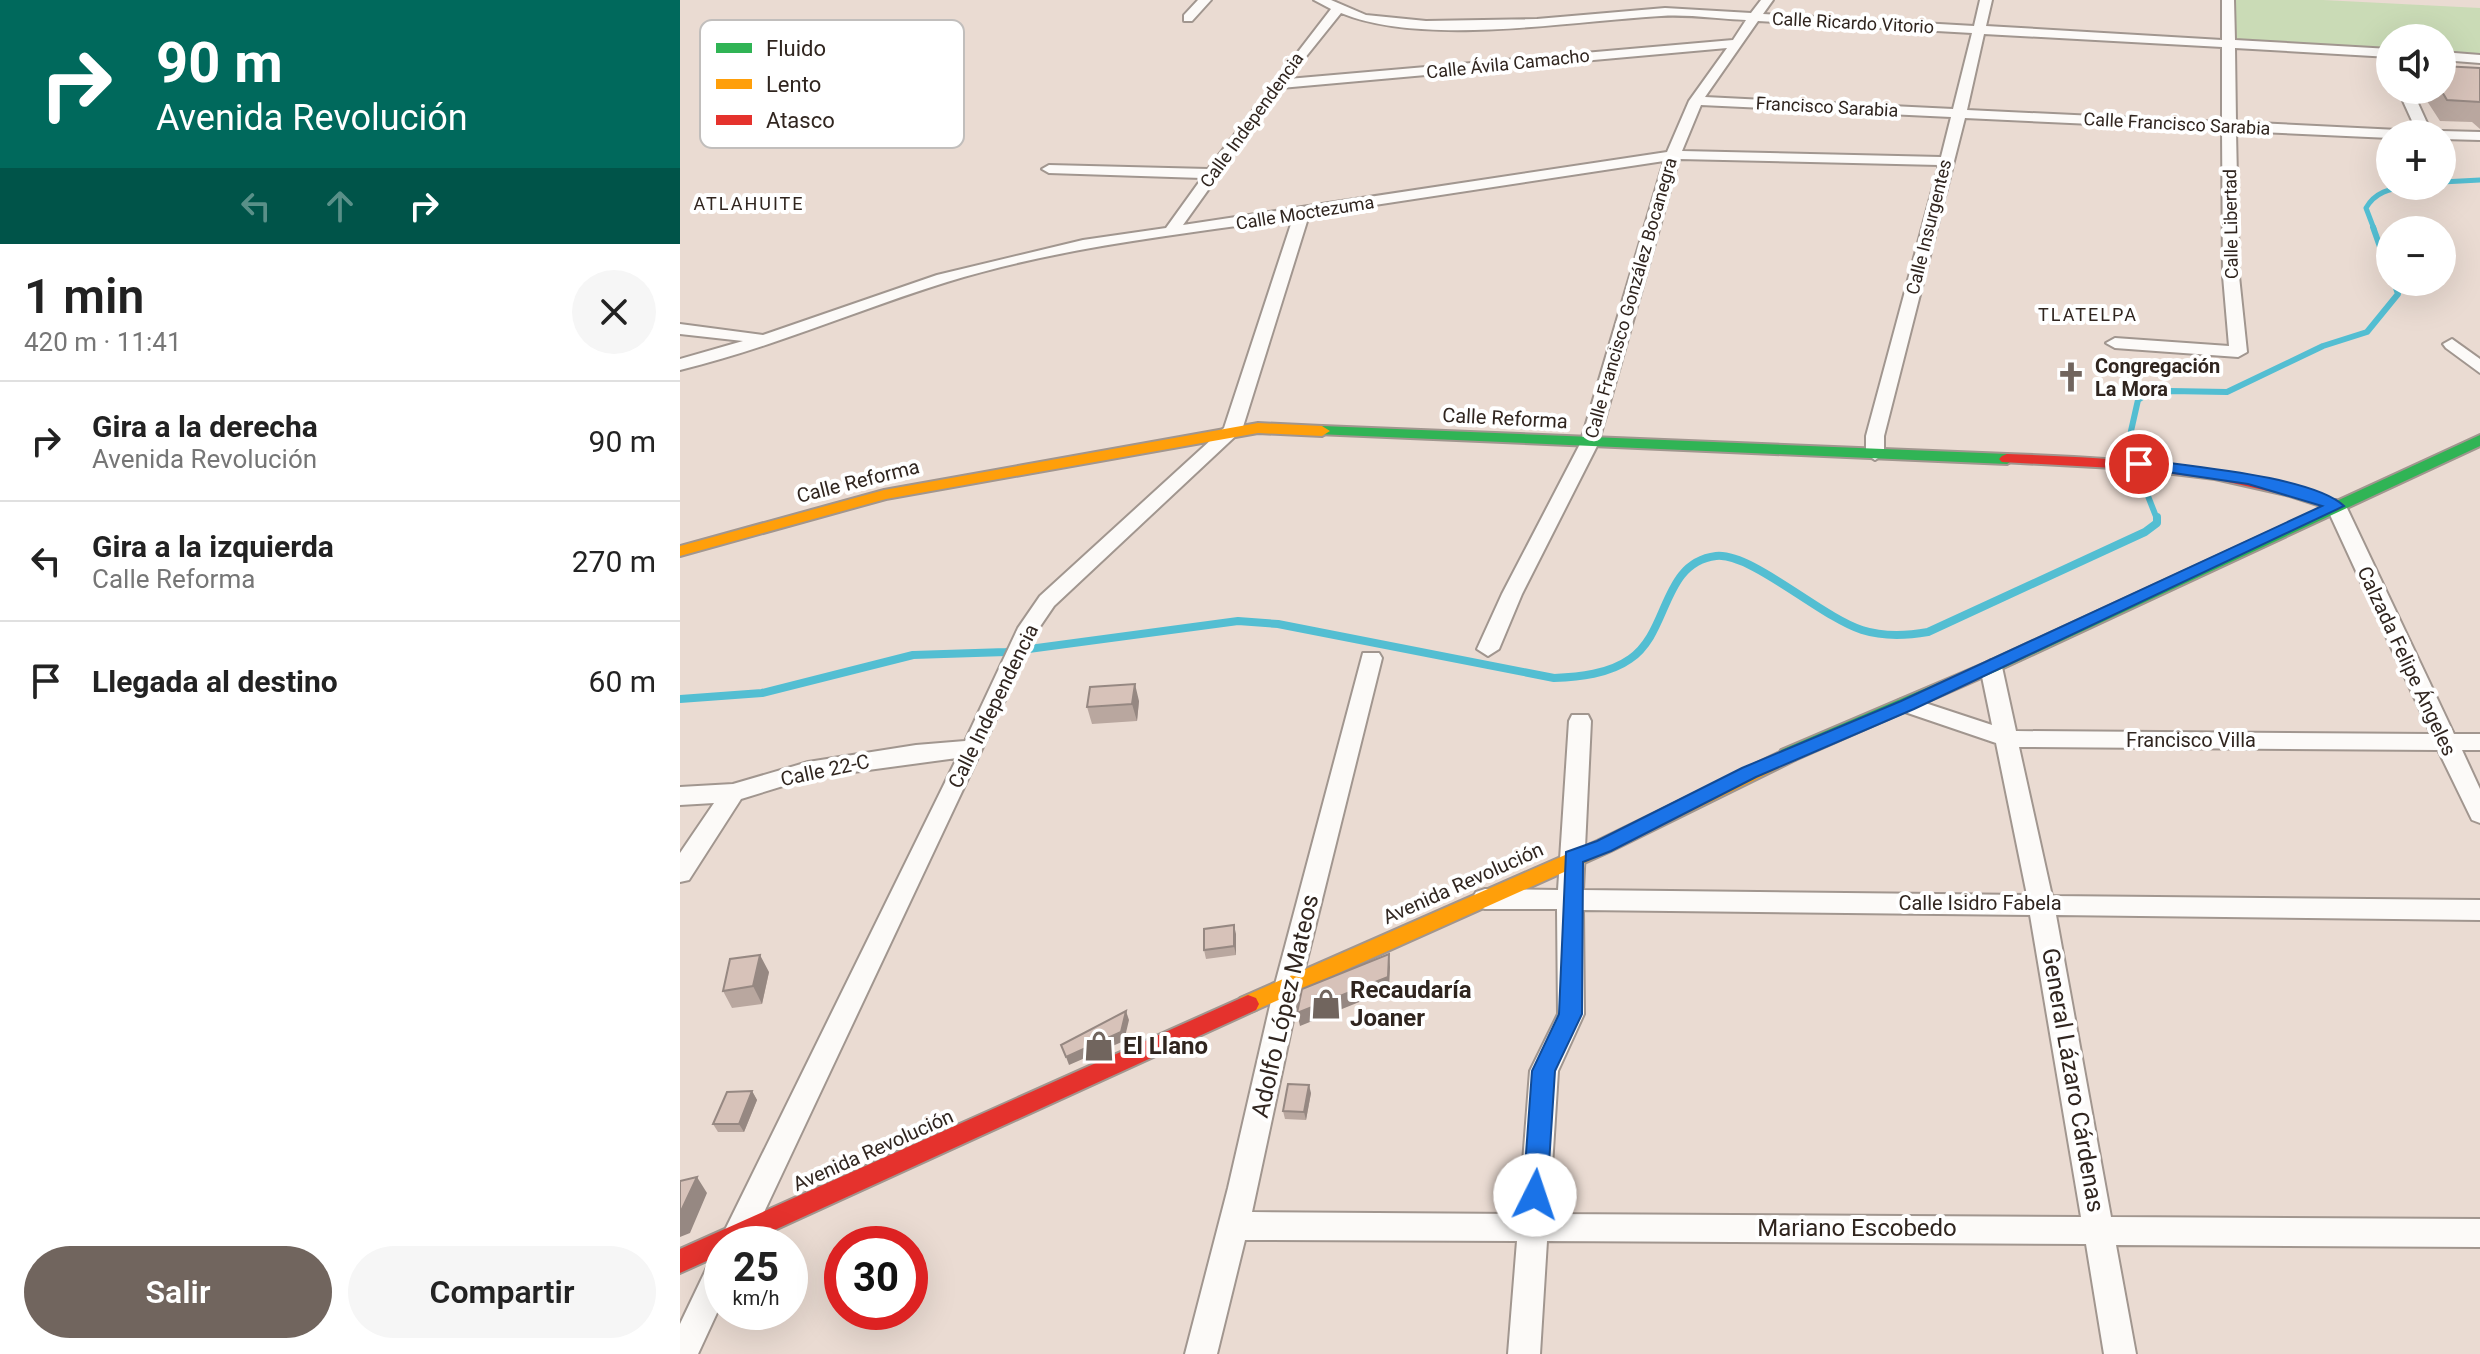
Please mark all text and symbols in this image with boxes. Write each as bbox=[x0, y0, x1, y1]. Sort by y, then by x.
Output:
street label: Calle Ricardo Vitorio bbox=[1771, 8, 1935, 37]
legend bbox=[700, 20, 964, 148]
map controls bbox=[2376, 24, 2456, 296]
button: sound bbox=[2376, 24, 2456, 104]
text: 90 m bbox=[156, 30, 283, 96]
icon: right bbox=[24, 32, 128, 136]
text: Fluido bbox=[766, 36, 826, 61]
street label: Calle Ávila Camacho bbox=[1425, 44, 1591, 83]
street label: Calle Independencia bbox=[1196, 48, 1308, 191]
text: Lento bbox=[766, 72, 821, 97]
street label: Francisco Sarabia bbox=[1755, 92, 1899, 121]
text: Avenida Revolución bbox=[156, 97, 468, 139]
text: Atasco bbox=[766, 108, 835, 133]
street label: Calle Francisco Sarabia bbox=[2083, 108, 2271, 139]
button: + bbox=[2376, 120, 2456, 200]
street label: Calle Francisco González Bocanegra bbox=[1580, 155, 1681, 441]
street label: Calle Insurgentes bbox=[1902, 157, 1955, 297]
street label: Calle Libertad bbox=[2219, 169, 2242, 279]
icon: left bbox=[234, 184, 278, 228]
icon: ahead bbox=[318, 184, 362, 228]
icon: right bbox=[402, 184, 446, 228]
street label: Calle Moctezuma bbox=[1234, 191, 1375, 234]
district label: ATLAHUITE bbox=[693, 193, 805, 214]
button: − bbox=[2376, 216, 2456, 296]
text: 1 min bbox=[24, 268, 144, 325]
button: close bbox=[572, 270, 656, 354]
district label: TLATELPA bbox=[2038, 304, 2138, 325]
text: 420 m · 11:41 bbox=[24, 327, 182, 357]
place label: Congregación La Mora bbox=[2095, 354, 2220, 401]
church icon: Congregación La Mora bbox=[2054, 360, 2088, 394]
street label: Calle Reforma bbox=[1442, 403, 1568, 433]
text: Gira a la derecha bbox=[92, 409, 318, 444]
icon: right bbox=[24, 419, 68, 463]
text: 90 m bbox=[589, 424, 656, 459]
pin bbox=[2105, 430, 2173, 498]
icon: arrive bbox=[2117, 442, 2161, 486]
text: Avenida Revolución bbox=[92, 444, 317, 474]
street label: Calle Reforma bbox=[794, 454, 922, 508]
text: Gira a la izquierda bbox=[92, 529, 334, 564]
icon: left bbox=[24, 539, 68, 583]
text: 270 m bbox=[572, 544, 656, 579]
street label: Calzada Felipe Ángeles bbox=[2353, 562, 2461, 760]
text: Calle Reforma bbox=[92, 564, 255, 594]
street label: Calle Independencia bbox=[943, 620, 1043, 792]
icon: arrive bbox=[24, 659, 68, 703]
text: Llegada al destino bbox=[92, 664, 338, 699]
text: 60 m bbox=[589, 664, 656, 699]
street label: Francisco Villa bbox=[2126, 728, 2256, 752]
street label: Calle 22-C bbox=[778, 749, 872, 791]
street label: Avenida Revolución bbox=[1379, 837, 1547, 929]
street label: Calle Isidro Fabela bbox=[1898, 891, 2062, 915]
street label: Adolfo López Mateos bbox=[1246, 892, 1324, 1120]
street label: General Lázaro Cárdenas bbox=[2036, 946, 2110, 1214]
place label: Recaudaría Joaner bbox=[1350, 976, 1472, 1032]
shop icon: Recaudaría Joaner bbox=[1309, 987, 1343, 1021]
shop icon: El Llano bbox=[1082, 1029, 1116, 1063]
place label: El Llano bbox=[1123, 1032, 1208, 1060]
street label: Avenida Revolución bbox=[789, 1104, 957, 1196]
position arrow bbox=[1493, 1153, 1577, 1237]
street label: Mariano Escobedo bbox=[1757, 1214, 1957, 1242]
speed limit sign: 30 bbox=[824, 1226, 928, 1330]
text: 25 bbox=[733, 1244, 779, 1291]
button: Salir bbox=[24, 1246, 332, 1338]
button: Compartir bbox=[348, 1246, 656, 1338]
text: km/h bbox=[733, 1286, 779, 1310]

